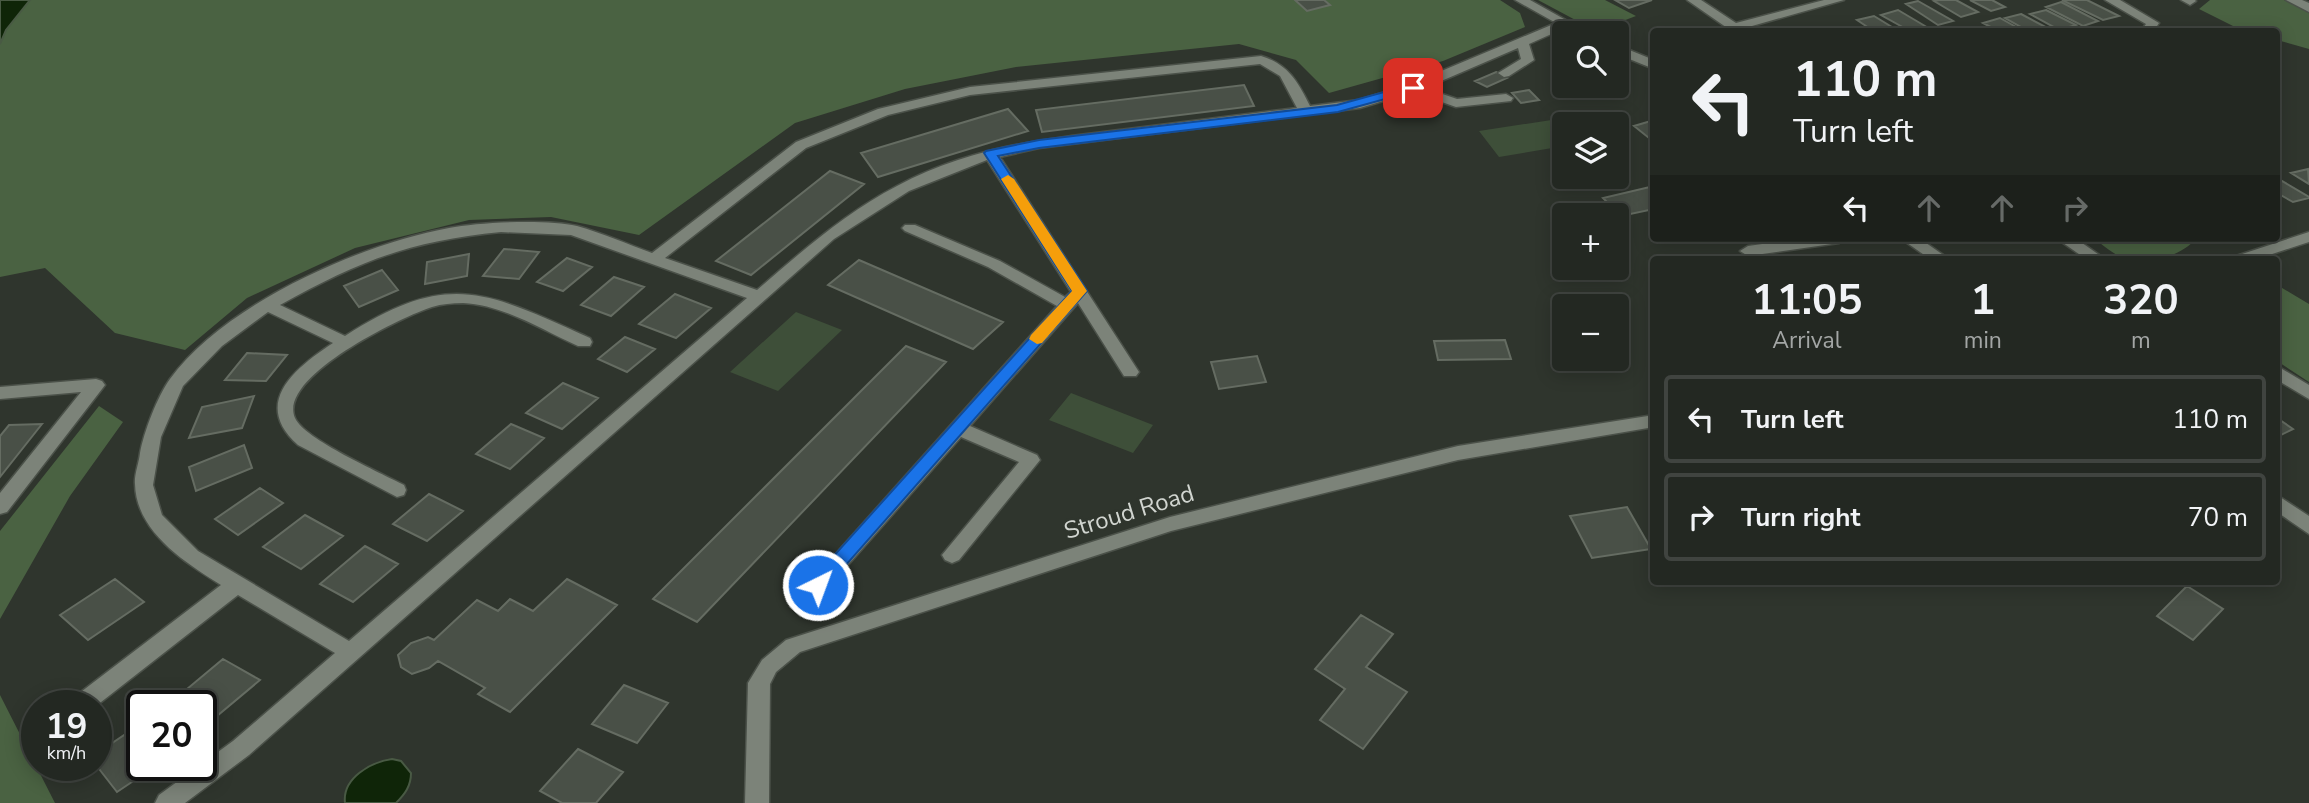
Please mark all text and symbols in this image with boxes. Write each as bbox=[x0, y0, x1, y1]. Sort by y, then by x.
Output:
map controls bbox=[1552, 21, 1629, 371]
button: search bbox=[1552, 21, 1629, 98]
text: 110 m bbox=[1793, 46, 1937, 113]
icon: left bbox=[1678, 56, 1769, 147]
pin bbox=[1383, 58, 1443, 118]
icon: arrive bbox=[1394, 69, 1432, 107]
text: Turn left bbox=[1793, 110, 1913, 153]
button: layers bbox=[1552, 112, 1629, 189]
icon: left bbox=[1837, 189, 1875, 227]
icon: ahead bbox=[1910, 189, 1948, 227]
icon: ahead bbox=[1983, 189, 2021, 227]
icon: right bbox=[2056, 189, 2094, 227]
button: + bbox=[1552, 203, 1629, 280]
text: 11:05 bbox=[1751, 272, 1862, 329]
text: 1 bbox=[1970, 272, 1995, 329]
text: 320 bbox=[2103, 272, 2179, 329]
button: − bbox=[1552, 294, 1629, 371]
text: Arrival bbox=[1772, 325, 1841, 356]
text: min bbox=[1964, 325, 2002, 356]
text: m bbox=[2131, 325, 2151, 356]
icon: left bbox=[1682, 400, 1720, 438]
text: Turn left bbox=[1741, 402, 1844, 437]
text: 110 m bbox=[2172, 402, 2248, 437]
street label: Stroud Road bbox=[1060, 477, 1198, 547]
icon: right bbox=[1682, 498, 1720, 536]
text: Turn right bbox=[1741, 500, 1860, 535]
text: 70 m bbox=[2188, 500, 2248, 535]
position arrow bbox=[781, 548, 855, 622]
speed limit sign: 20 bbox=[126, 690, 217, 781]
text: 19 bbox=[45, 703, 88, 750]
text: km/h bbox=[47, 741, 86, 765]

